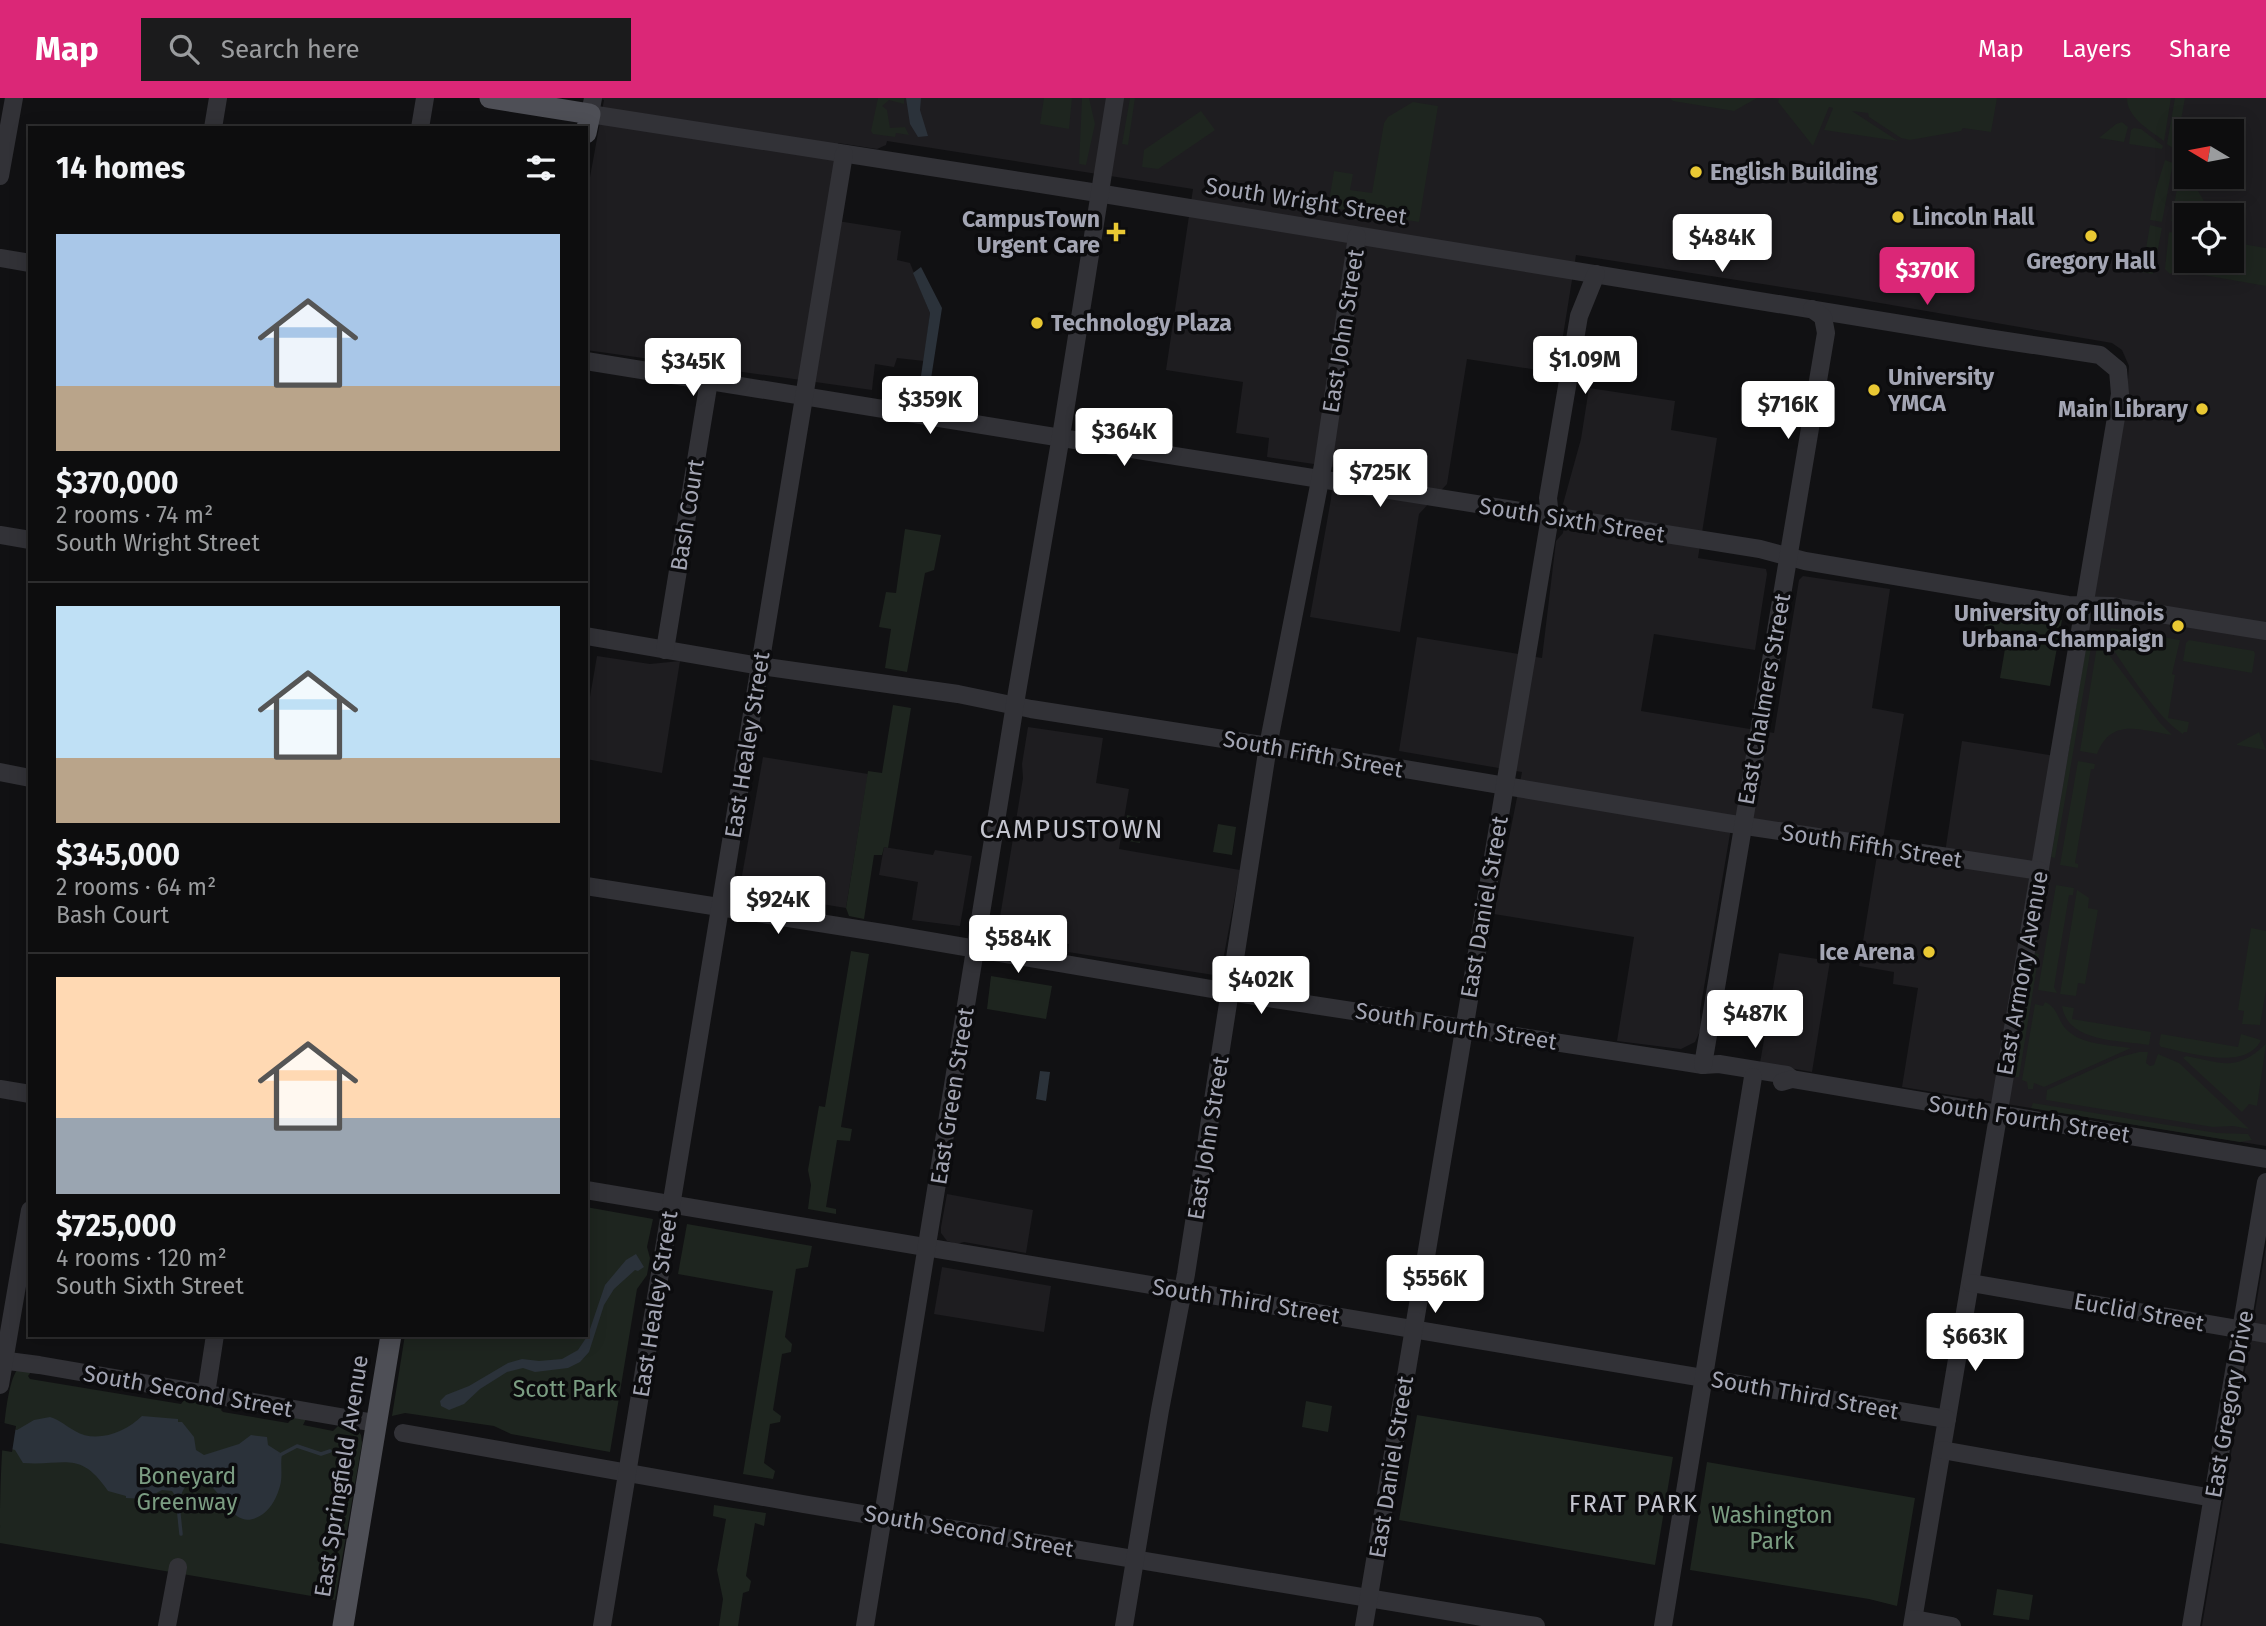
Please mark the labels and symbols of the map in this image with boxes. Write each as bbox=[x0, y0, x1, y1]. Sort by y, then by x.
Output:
north arrow bbox=[2174, 119, 2244, 189]
place label: English Building bbox=[1710, 158, 1878, 186]
marker: English Building bbox=[1688, 164, 1704, 180]
street label: South Wright Street bbox=[1203, 171, 1409, 231]
place label: Lincoln Hall bbox=[1912, 203, 2035, 231]
place label: CampusTown Urgent Care bbox=[962, 205, 1100, 259]
marker: Lincoln Hall bbox=[1890, 209, 1906, 225]
pin: $484K bbox=[1673, 214, 1771, 274]
marker: CampusTown Urgent Care bbox=[1106, 222, 1126, 242]
marker: Gregory Hall bbox=[2083, 228, 2099, 244]
street label: East John Street bbox=[1316, 246, 1370, 415]
place label: Gregory Hall bbox=[2026, 247, 2156, 275]
pin: $370K bbox=[1878, 248, 1976, 307]
place label: Technology Plaza bbox=[1051, 309, 1232, 337]
marker: Technology Plaza bbox=[1029, 315, 1045, 331]
pin: $1.09M bbox=[1528, 336, 1642, 396]
pin: $345K bbox=[644, 338, 742, 398]
place label: University YMCA bbox=[1887, 363, 1995, 417]
pin: $359K bbox=[881, 376, 979, 436]
pin: $716K bbox=[1739, 382, 1837, 441]
marker: University YMCA bbox=[1866, 382, 1882, 398]
place label: Main Library bbox=[2058, 395, 2189, 423]
marker: Main Library bbox=[2194, 401, 2210, 417]
pin: $364K bbox=[1075, 408, 1173, 468]
pin: $725K bbox=[1331, 450, 1429, 509]
street label: Bash Court bbox=[664, 456, 710, 573]
street label: South Sixth Street bbox=[1477, 491, 1668, 549]
street label: East Chalmers Street bbox=[1732, 590, 1797, 807]
place label: University of Illinois Urbana-Champaign bbox=[1954, 599, 2164, 653]
marker: University of Illinois Urbana-Champaign bbox=[2170, 618, 2186, 634]
street label: East Healey Street bbox=[718, 649, 776, 840]
street label: South Fifth Street bbox=[1221, 724, 1406, 784]
street label: East Daniel Street bbox=[1454, 813, 1514, 1000]
district label: CAMPUSTOWN bbox=[979, 814, 1165, 845]
street label: South Fifth Street bbox=[1780, 818, 1965, 874]
street label: East Armory Avenue bbox=[1990, 869, 2054, 1077]
pin: $924K bbox=[729, 876, 827, 936]
pin: $584K bbox=[969, 916, 1067, 975]
place label: Ice Arena bbox=[1819, 938, 1915, 966]
marker: Ice Arena bbox=[1921, 944, 1937, 960]
pin: $402K bbox=[1212, 956, 1310, 1016]
pin: $487K bbox=[1706, 990, 1804, 1050]
street label: South Fourth Street bbox=[1353, 996, 1559, 1056]
street label: East Green Street bbox=[924, 1005, 980, 1187]
street label: East John Street bbox=[1181, 1053, 1235, 1222]
street label: South Fourth Street bbox=[1926, 1089, 2132, 1149]
street label: East Healey Street bbox=[626, 1208, 684, 1399]
pin: $556K bbox=[1386, 1256, 1484, 1315]
street label: South Third Street bbox=[1150, 1272, 1342, 1330]
street label: Euclid Street bbox=[2072, 1287, 2207, 1337]
street label: East Gregory Drive bbox=[2199, 1308, 2259, 1500]
pin: $663K bbox=[1926, 1314, 2024, 1373]
street label: East Springfield Avenue bbox=[308, 1353, 374, 1599]
street label: South Second Street bbox=[81, 1359, 295, 1423]
street label: South Third Street bbox=[1709, 1365, 1901, 1425]
street label: East Daniel Street bbox=[1363, 1373, 1419, 1560]
park label: Scott Park bbox=[513, 1375, 617, 1403]
park label: Boneyard Greenway bbox=[137, 1462, 238, 1516]
district label: FRAT PARK bbox=[1569, 1490, 1699, 1518]
street label: South Second Street bbox=[862, 1499, 1076, 1563]
park label: Washington Park bbox=[1711, 1501, 1833, 1555]

